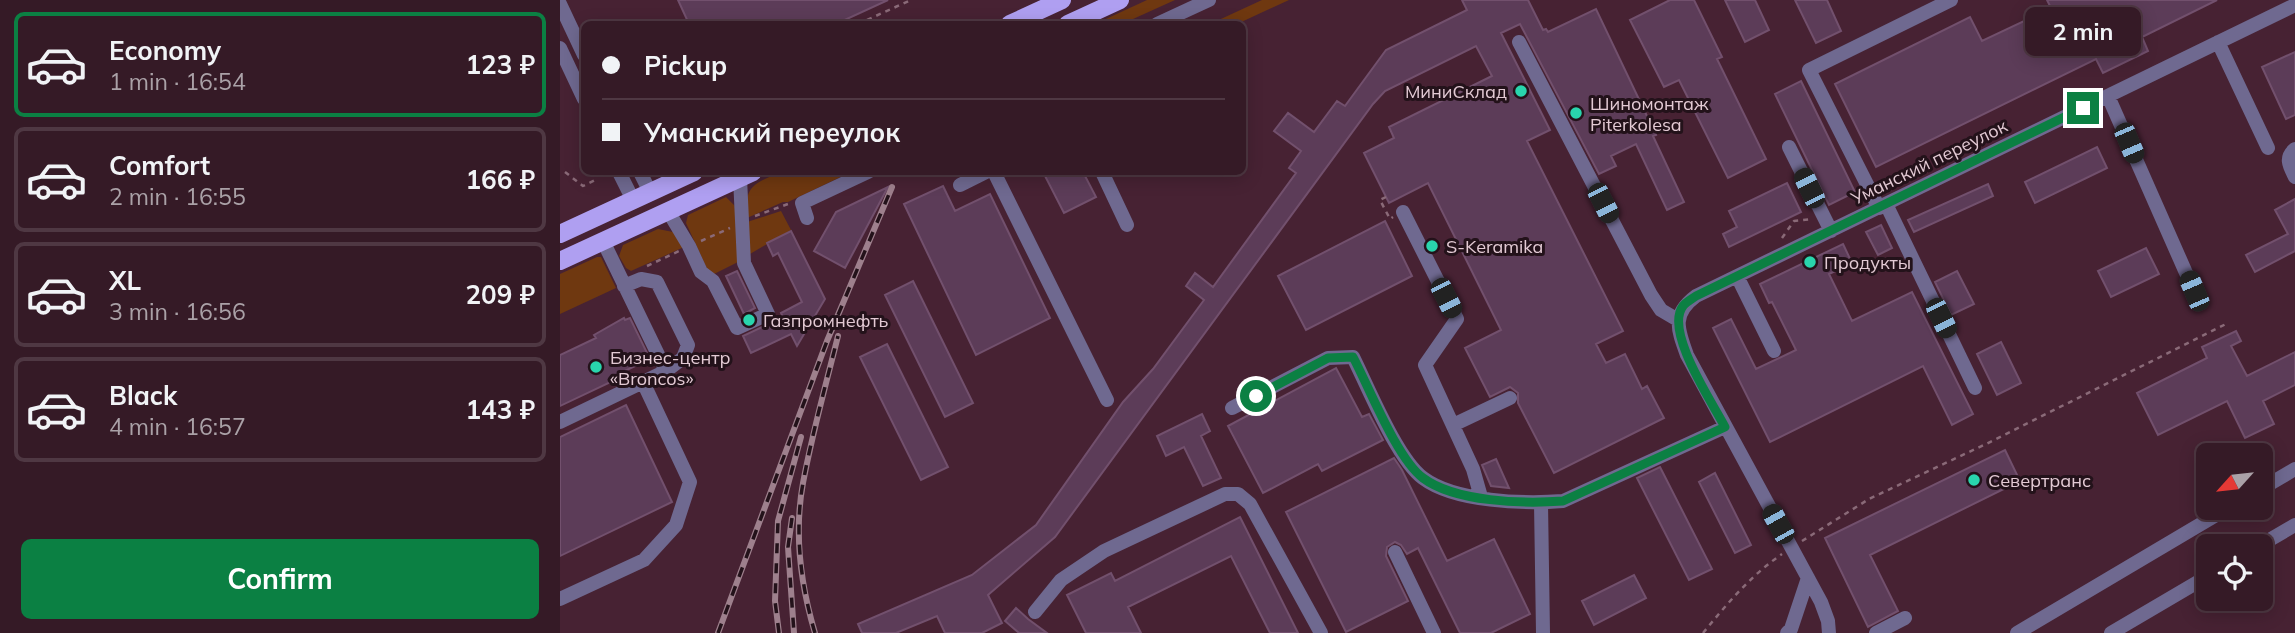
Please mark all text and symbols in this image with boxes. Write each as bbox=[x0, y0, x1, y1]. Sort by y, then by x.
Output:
callout: 2 min bbox=[2025, 7, 2141, 56]
text: 2 min bbox=[2053, 17, 2113, 46]
icon: car bbox=[25, 33, 88, 96]
text: Economy bbox=[109, 34, 221, 67]
text: 123 ₽ bbox=[465, 48, 535, 81]
text: Pickup bbox=[644, 49, 727, 82]
text: 1 min · 16:54 bbox=[109, 67, 246, 96]
place label: МиниСклад bbox=[1405, 80, 1507, 103]
marker: МиниСклад bbox=[1513, 83, 1529, 99]
place label: Шиномонтаж Piterkolesa bbox=[1590, 92, 1709, 136]
route end bbox=[2067, 92, 2099, 124]
marker: Шиномонтаж Piterkolesa bbox=[1568, 105, 1584, 121]
street label: Уманский переулок bbox=[1846, 114, 2011, 210]
text: Уманский переулок bbox=[644, 116, 900, 149]
car bbox=[2112, 120, 2147, 166]
icon: car bbox=[25, 148, 88, 211]
text: Comfort bbox=[109, 149, 210, 182]
text: 166 ₽ bbox=[465, 163, 535, 196]
car bbox=[1791, 165, 1828, 211]
car bbox=[1585, 180, 1622, 226]
text: 2 min · 16:55 bbox=[109, 182, 246, 211]
place label: S-Keramika bbox=[1446, 235, 1543, 258]
marker: S-Keramika bbox=[1424, 238, 1440, 254]
place label: Продукты bbox=[1824, 251, 1911, 274]
marker: Продукты bbox=[1802, 254, 1818, 270]
icon: car bbox=[25, 263, 88, 326]
text: XL bbox=[109, 264, 141, 297]
car bbox=[2177, 268, 2212, 314]
car bbox=[1428, 275, 1465, 321]
text: 209 ₽ bbox=[465, 278, 535, 311]
car bbox=[1923, 295, 1960, 341]
text: 3 min · 16:56 bbox=[109, 297, 246, 326]
place label: Газпромнефть bbox=[763, 309, 889, 332]
marker: Газпромнефть bbox=[741, 312, 757, 328]
place label: Бизнес-центр «Broncos» bbox=[610, 346, 730, 390]
marker: Бизнес-центр «Broncos» bbox=[588, 359, 604, 375]
icon: car bbox=[25, 378, 88, 441]
text: Black bbox=[109, 379, 177, 412]
route start bbox=[1240, 380, 1272, 412]
text: 143 ₽ bbox=[465, 393, 535, 426]
text: 4 min · 16:57 bbox=[109, 412, 246, 441]
north arrow bbox=[2196, 443, 2273, 520]
map controls bbox=[2196, 443, 2273, 611]
place label: Севертранс bbox=[1988, 469, 2091, 492]
marker: Севертранс bbox=[1966, 472, 1982, 488]
car bbox=[1759, 501, 1798, 547]
button: locate bbox=[2196, 534, 2273, 611]
button: Confirm bbox=[21, 539, 539, 619]

